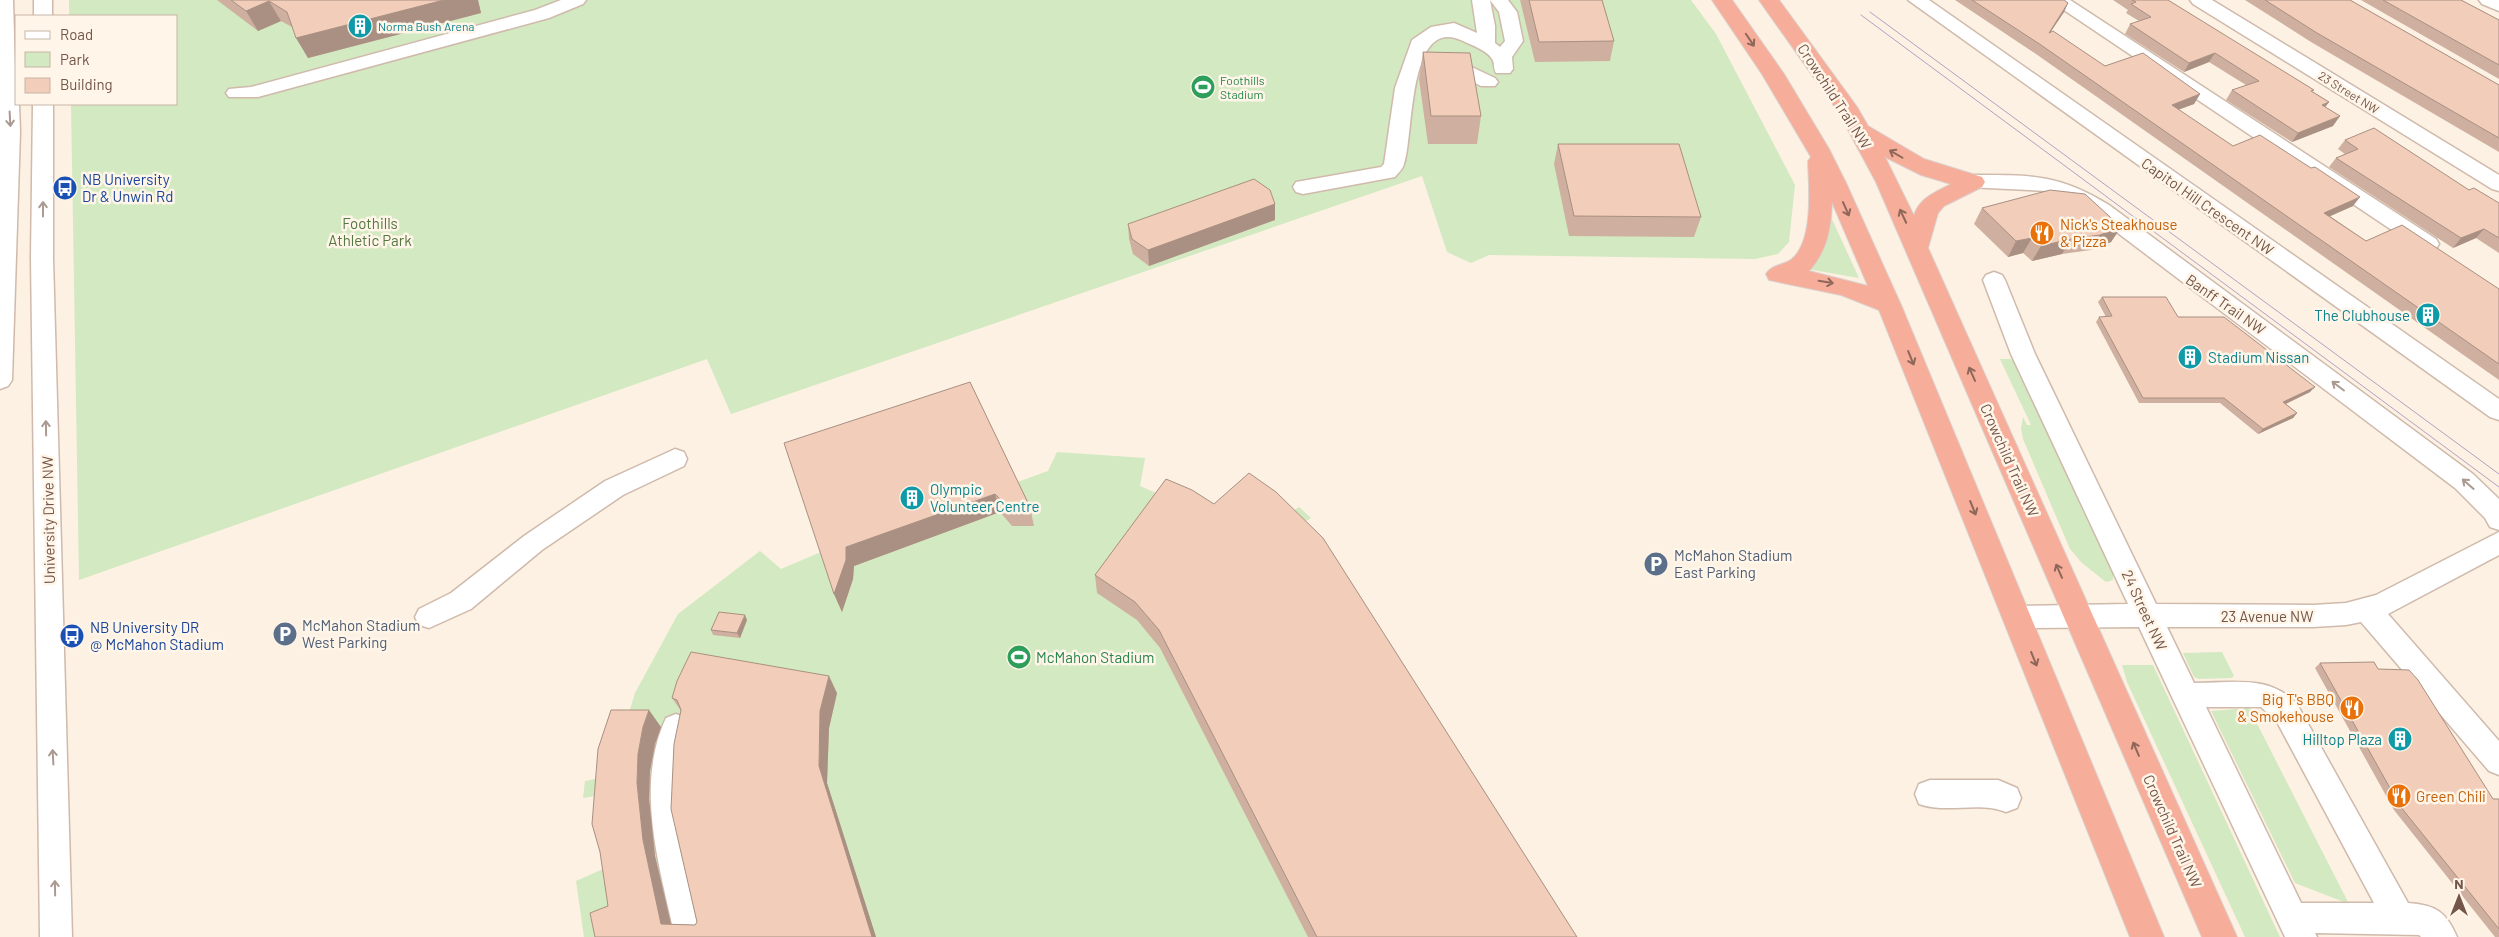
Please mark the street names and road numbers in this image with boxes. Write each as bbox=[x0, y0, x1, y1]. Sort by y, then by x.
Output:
street label: Crowchild Trail NW bbox=[1794, 40, 1876, 152]
street label: 23 Street NW bbox=[2316, 68, 2382, 116]
street label: Capitol Hill Crescent NW bbox=[2138, 154, 2278, 258]
street label: Banff Trail NW bbox=[2183, 270, 2269, 338]
street label: Crowchild Trail NW bbox=[1977, 401, 2043, 519]
street label: University Drive NW bbox=[38, 456, 58, 584]
street label: 24 Street NW bbox=[2119, 567, 2171, 653]
street label: 23 Avenue NW bbox=[2221, 607, 2313, 625]
street label: Crowchild Trail NW bbox=[2140, 772, 2206, 890]

